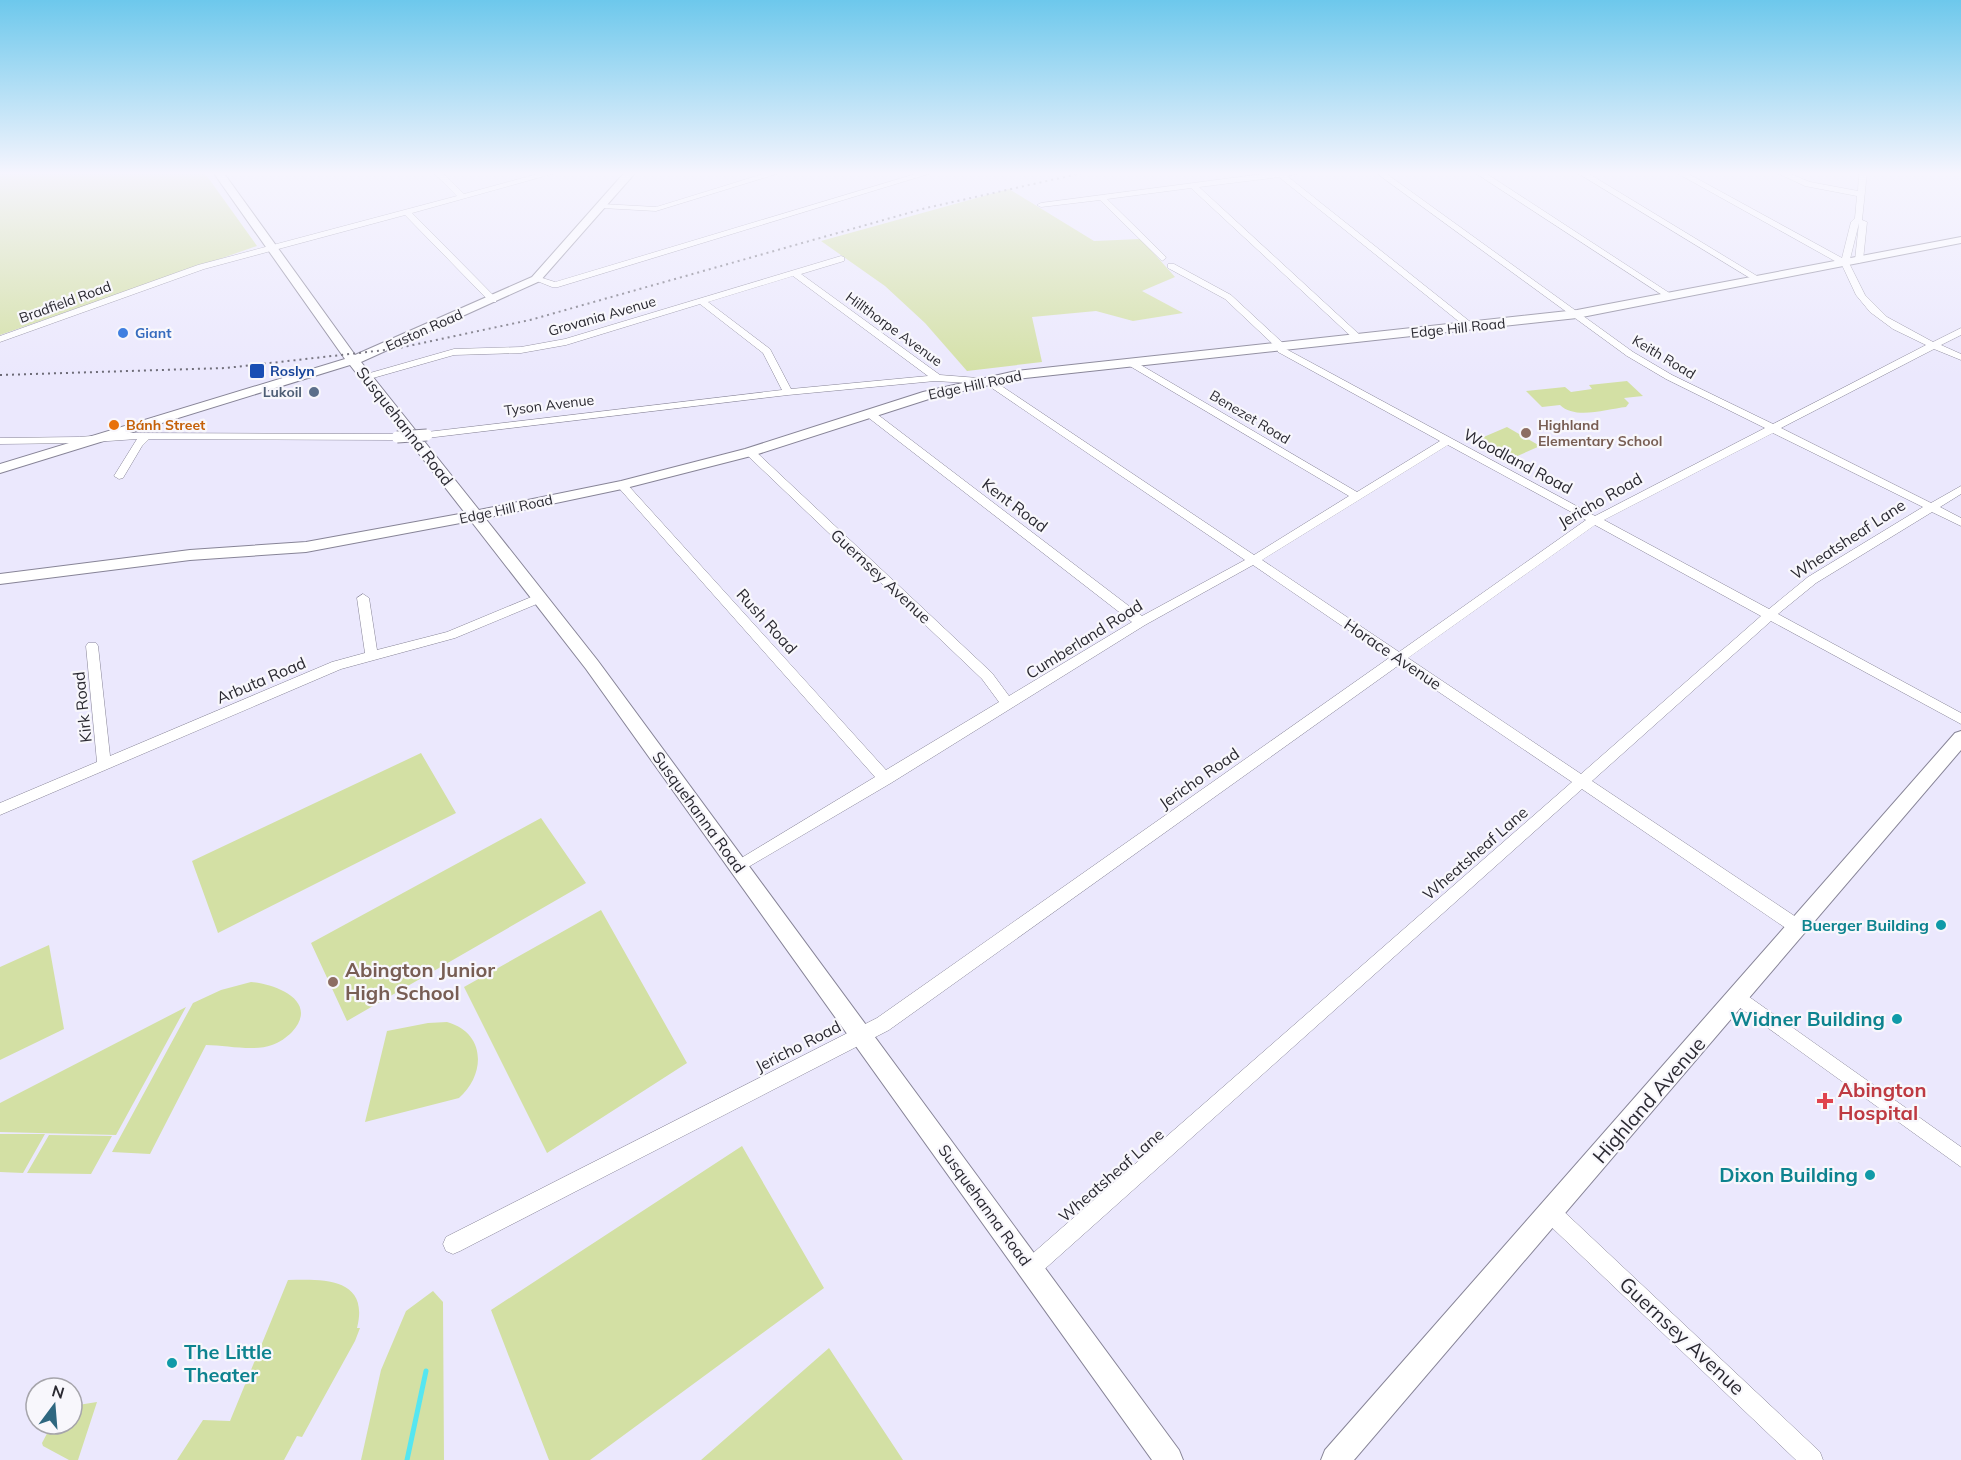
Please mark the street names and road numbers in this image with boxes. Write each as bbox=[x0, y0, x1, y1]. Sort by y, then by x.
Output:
street label: Bradfield Road bbox=[16, 277, 114, 327]
street label: Hillthorpe Avenue bbox=[842, 288, 946, 370]
street label: Grovania Avenue bbox=[546, 292, 658, 340]
street label: Easton Road bbox=[383, 305, 465, 355]
street label: Edge Hill Road bbox=[1410, 314, 1506, 342]
street label: Keith Road bbox=[1629, 331, 1699, 383]
street label: Susquehanna Road bbox=[352, 363, 458, 489]
street label: Edge Hill Road bbox=[927, 366, 1023, 404]
street label: Benezet Road bbox=[1207, 386, 1293, 448]
street label: Tyson Avenue bbox=[503, 391, 595, 419]
street label: Woodland Road bbox=[1460, 424, 1576, 498]
street label: Jericho Road bbox=[1555, 468, 1645, 532]
street label: Kent Road bbox=[978, 474, 1052, 536]
street label: Edge Hill Road bbox=[458, 490, 554, 528]
street label: Wheatsheaf Lane bbox=[1787, 494, 1909, 584]
street label: Guernsey Avenue bbox=[827, 524, 935, 628]
street label: Rush Road bbox=[732, 584, 802, 658]
street label: Cumberland Road bbox=[1022, 595, 1146, 683]
street label: Horace Avenue bbox=[1341, 614, 1445, 694]
street label: Arbuta Road bbox=[213, 652, 309, 708]
street label: Kirk Road bbox=[68, 670, 96, 744]
street label: Jericho Road bbox=[1155, 743, 1243, 813]
street label: Susquehanna Road bbox=[648, 747, 750, 877]
street label: Wheatsheaf Lane bbox=[1418, 802, 1532, 904]
street label: Jericho Road bbox=[752, 1016, 844, 1076]
street label: Highland Avenue bbox=[1587, 1031, 1710, 1168]
street label: Wheatsheaf Lane bbox=[1054, 1124, 1168, 1226]
street label: Susquehanna Road bbox=[934, 1140, 1036, 1270]
street label: Guernsey Avenue bbox=[1615, 1271, 1750, 1400]

